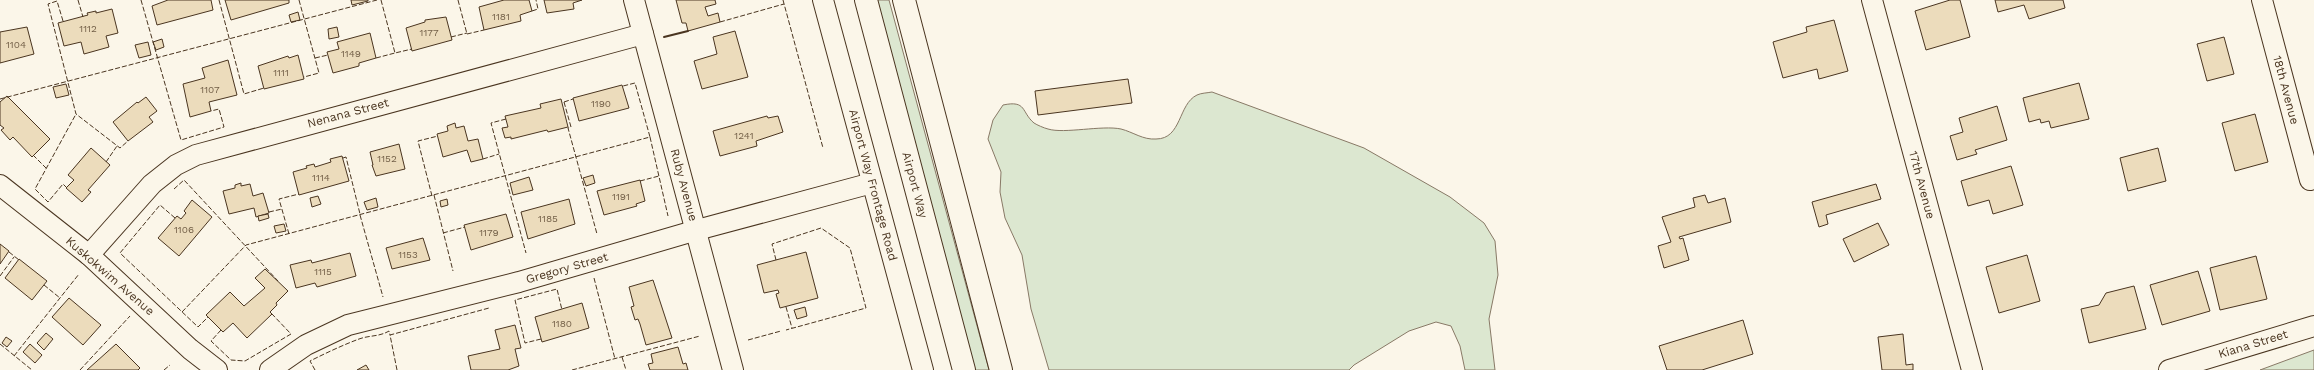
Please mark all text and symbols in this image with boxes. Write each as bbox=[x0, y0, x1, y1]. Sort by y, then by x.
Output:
house number: 1181 bbox=[492, 11, 510, 22]
house number: 1112 bbox=[79, 23, 97, 34]
house number: 1177 bbox=[419, 27, 439, 38]
house number: 1104 bbox=[6, 39, 26, 50]
house number: 1149 bbox=[341, 48, 361, 59]
street label: 18th Avenue bbox=[2270, 54, 2302, 126]
house number: 1111 bbox=[273, 67, 289, 78]
house number: 1107 bbox=[200, 84, 220, 95]
street label: Nenana Street bbox=[306, 95, 390, 131]
house number: 1190 bbox=[591, 98, 611, 109]
street label: Airport Way Frontage Road bbox=[846, 108, 900, 262]
house number: 1241 bbox=[734, 130, 754, 141]
street label: Ruby Avenue bbox=[668, 147, 700, 223]
street label: 17th Avenue bbox=[1906, 149, 1938, 221]
street label: Airport Way bbox=[899, 150, 931, 220]
house number: 1152 bbox=[377, 153, 397, 164]
house number: 1114 bbox=[312, 172, 330, 183]
house number: 1191 bbox=[612, 191, 630, 202]
house number: 1185 bbox=[538, 213, 558, 224]
house number: 1106 bbox=[174, 224, 194, 235]
house number: 1179 bbox=[479, 227, 499, 238]
street label: Kuskokwim Avenue bbox=[63, 234, 157, 318]
house number: 1153 bbox=[398, 249, 418, 260]
street label: Gregory Street bbox=[524, 250, 610, 286]
house number: 1115 bbox=[314, 266, 332, 277]
house number: 1180 bbox=[552, 318, 572, 329]
street label: Kiana Street bbox=[2217, 327, 2289, 361]

